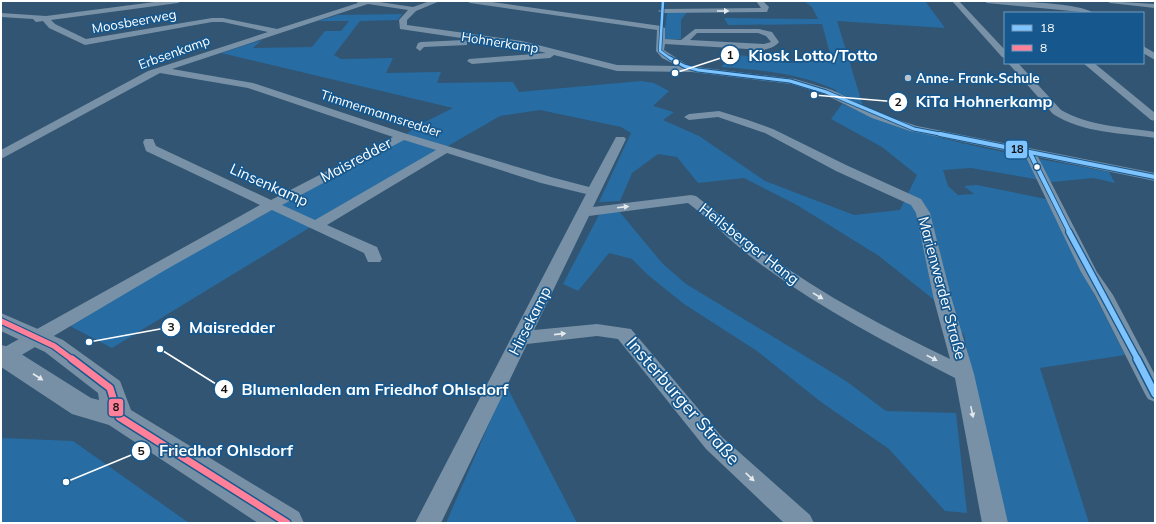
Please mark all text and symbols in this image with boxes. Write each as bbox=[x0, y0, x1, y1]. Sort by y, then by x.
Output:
street label: Moosbeerweg bbox=[90, 6, 178, 36]
one-way arrow bbox=[717, 8, 730, 14]
legend bbox=[1004, 12, 1144, 64]
text: 18 bbox=[1040, 20, 1054, 35]
street label: Hohnerkamp bbox=[460, 28, 540, 56]
street label: Erbsenkamp bbox=[136, 32, 212, 72]
text: 8 bbox=[1040, 40, 1047, 55]
callout: Kiosk Lotto/Totto bbox=[720, 41, 886, 69]
text: Kiosk Lotto/Totto bbox=[748, 45, 878, 65]
text: 1 bbox=[726, 47, 734, 62]
unlabelled marker bbox=[671, 57, 681, 67]
place label: Anne- Frank-Schule bbox=[916, 70, 1040, 86]
marker: Anne- Frank-Schule bbox=[903, 73, 913, 83]
street label: Timmermannsredder bbox=[319, 86, 443, 140]
callout: KiTa Hohnerkamp bbox=[888, 88, 1061, 116]
text: KiTa Hohnerkamp bbox=[916, 91, 1053, 111]
text: 2 bbox=[894, 94, 902, 109]
street label: Maisredder bbox=[317, 133, 395, 186]
line badge: 18 bbox=[1005, 140, 1028, 159]
text: 18 bbox=[1010, 142, 1024, 156]
street label: Linsenkamp bbox=[227, 159, 311, 210]
unlabelled marker bbox=[1032, 162, 1042, 172]
street label: Heilsberger Hang bbox=[696, 199, 803, 289]
one-way arrow bbox=[617, 204, 629, 210]
street label: Marienwerder Straße bbox=[914, 214, 971, 361]
street label: Hirsekamp bbox=[504, 283, 555, 358]
one-way arrow bbox=[812, 293, 823, 300]
callout: Maisredder bbox=[161, 313, 283, 341]
text: Maisredder bbox=[189, 317, 276, 337]
text: 3 bbox=[167, 319, 175, 334]
one-way arrow bbox=[554, 330, 566, 337]
street label: Insterburger Straße bbox=[622, 332, 745, 469]
one-way arrow bbox=[926, 355, 938, 361]
one-way arrow bbox=[32, 374, 43, 381]
callout: Blumenladen am Friedhof Ohlsdorf bbox=[214, 375, 517, 403]
text: Blumenladen am Friedhof Ohlsdorf bbox=[242, 379, 510, 399]
text: 4 bbox=[220, 381, 228, 396]
line badge: 8 bbox=[108, 398, 124, 417]
text: 8 bbox=[113, 400, 120, 414]
one-way arrow bbox=[969, 406, 975, 418]
callout: Friedhof Ohlsdorf bbox=[131, 437, 301, 465]
text: Friedhof Ohlsdorf bbox=[159, 440, 294, 460]
text: 5 bbox=[137, 443, 145, 458]
one-way arrow bbox=[746, 472, 755, 481]

